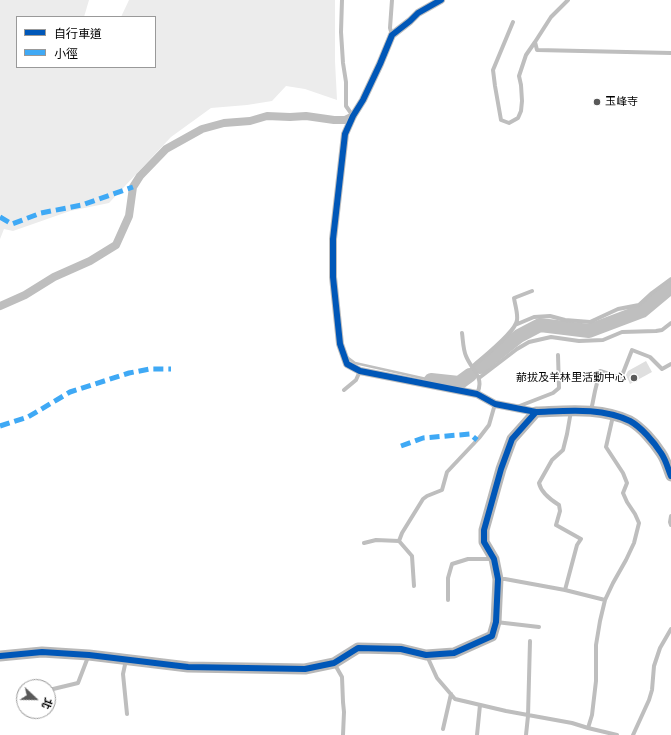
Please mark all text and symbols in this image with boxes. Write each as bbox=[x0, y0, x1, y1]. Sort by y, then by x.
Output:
legend bbox=[16, 16, 156, 68]
text: 自行車道 bbox=[54, 27, 102, 41]
text: 小徑 bbox=[54, 47, 78, 61]
place label: 玉峰寺 bbox=[605, 95, 638, 109]
marker: 玉峰寺 bbox=[592, 97, 602, 107]
place label: 𦰡拔及羊林里活動中心 bbox=[516, 371, 626, 385]
marker: 𦰡拔及羊林里活動中心 bbox=[629, 373, 639, 383]
north arrow bbox=[16, 679, 56, 719]
text: 北 bbox=[39, 696, 55, 711]

